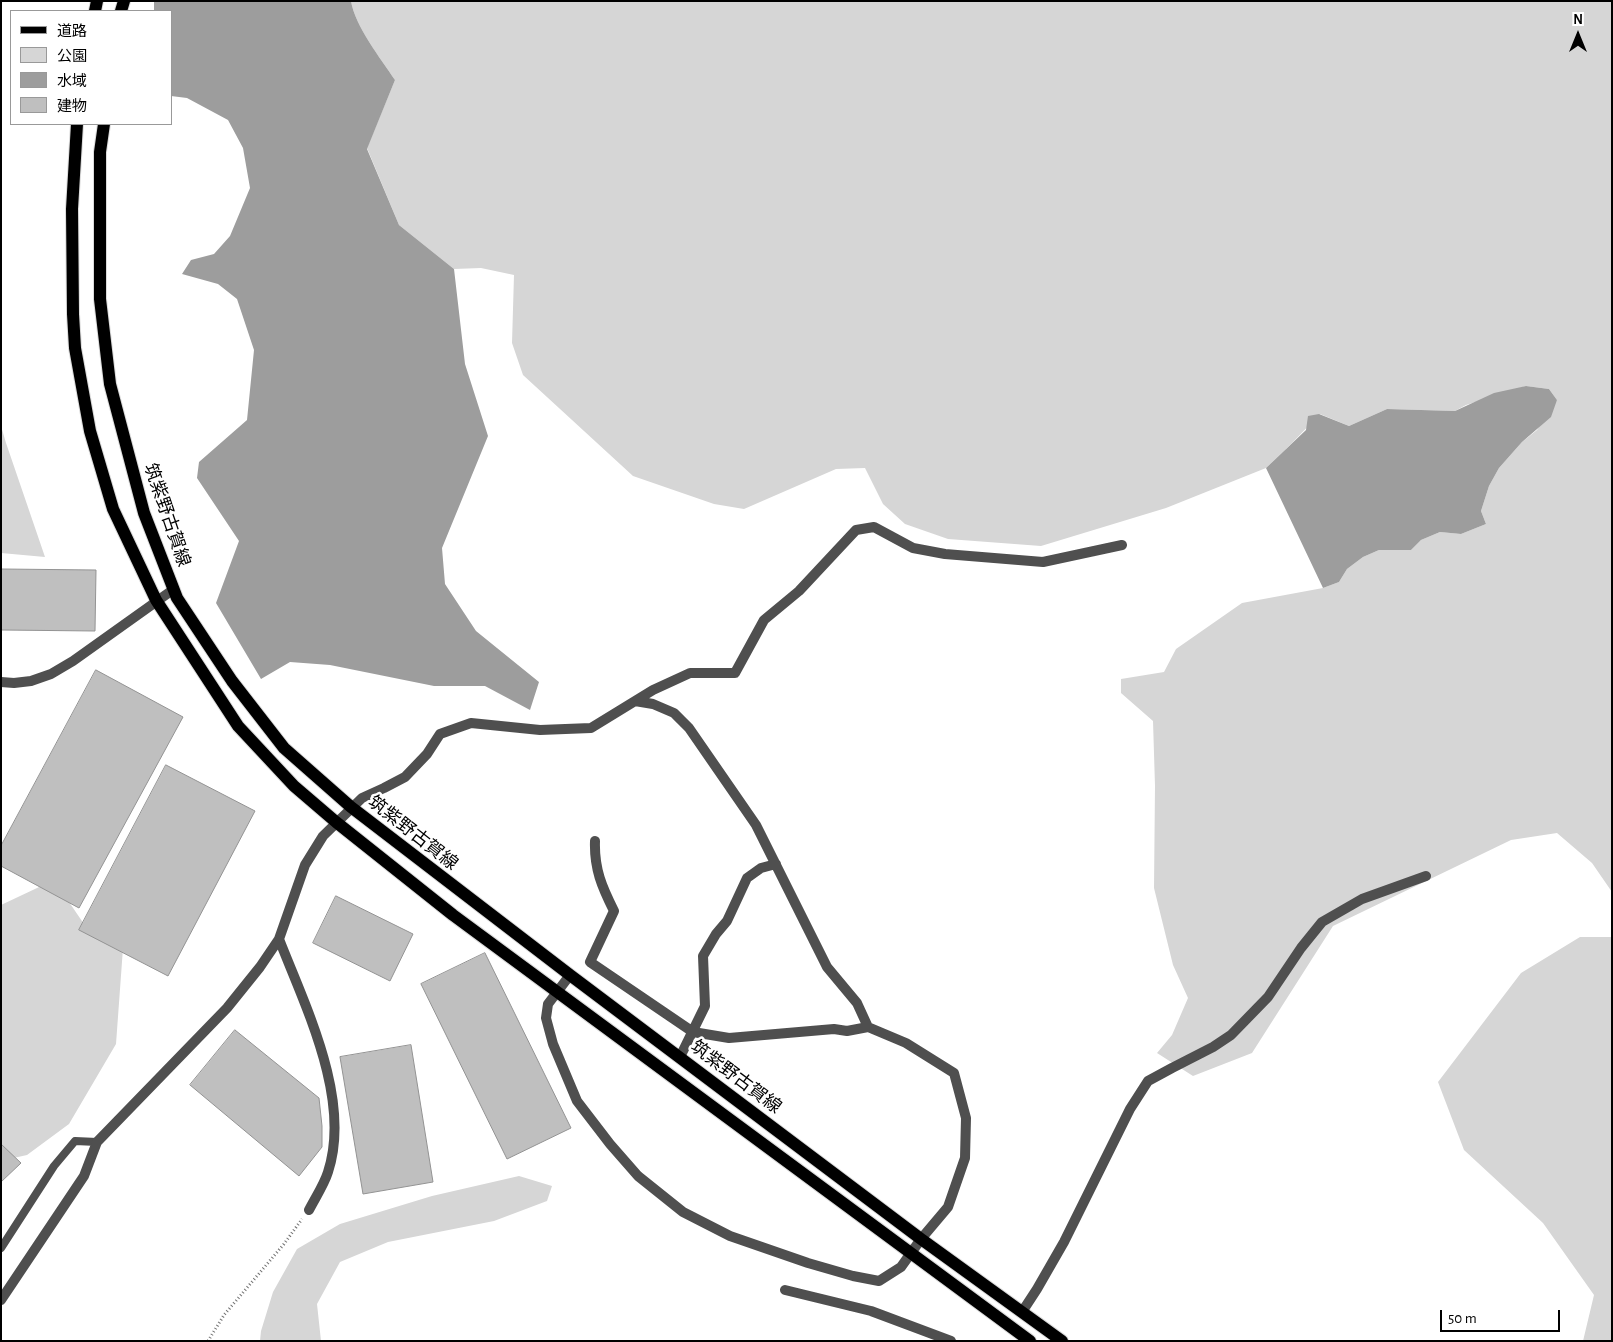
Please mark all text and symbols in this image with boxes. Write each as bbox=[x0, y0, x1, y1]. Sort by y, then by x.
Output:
legend bbox=[10, 10, 172, 125]
north arrow bbox=[1553, 10, 1603, 60]
text: N bbox=[1573, 13, 1583, 27]
text: 道路 bbox=[57, 24, 87, 39]
text: 公園 bbox=[57, 49, 87, 64]
text: 水域 bbox=[57, 74, 87, 89]
text: 建物 bbox=[57, 99, 87, 114]
street label: 筑紫野古賀線 bbox=[139, 460, 195, 570]
street label: 筑紫野古賀線 bbox=[364, 791, 462, 875]
street label: 筑紫野古賀線 bbox=[686, 1036, 786, 1118]
scale bar bbox=[1443, 1300, 1563, 1332]
text: 50 m bbox=[1448, 1311, 1477, 1326]

